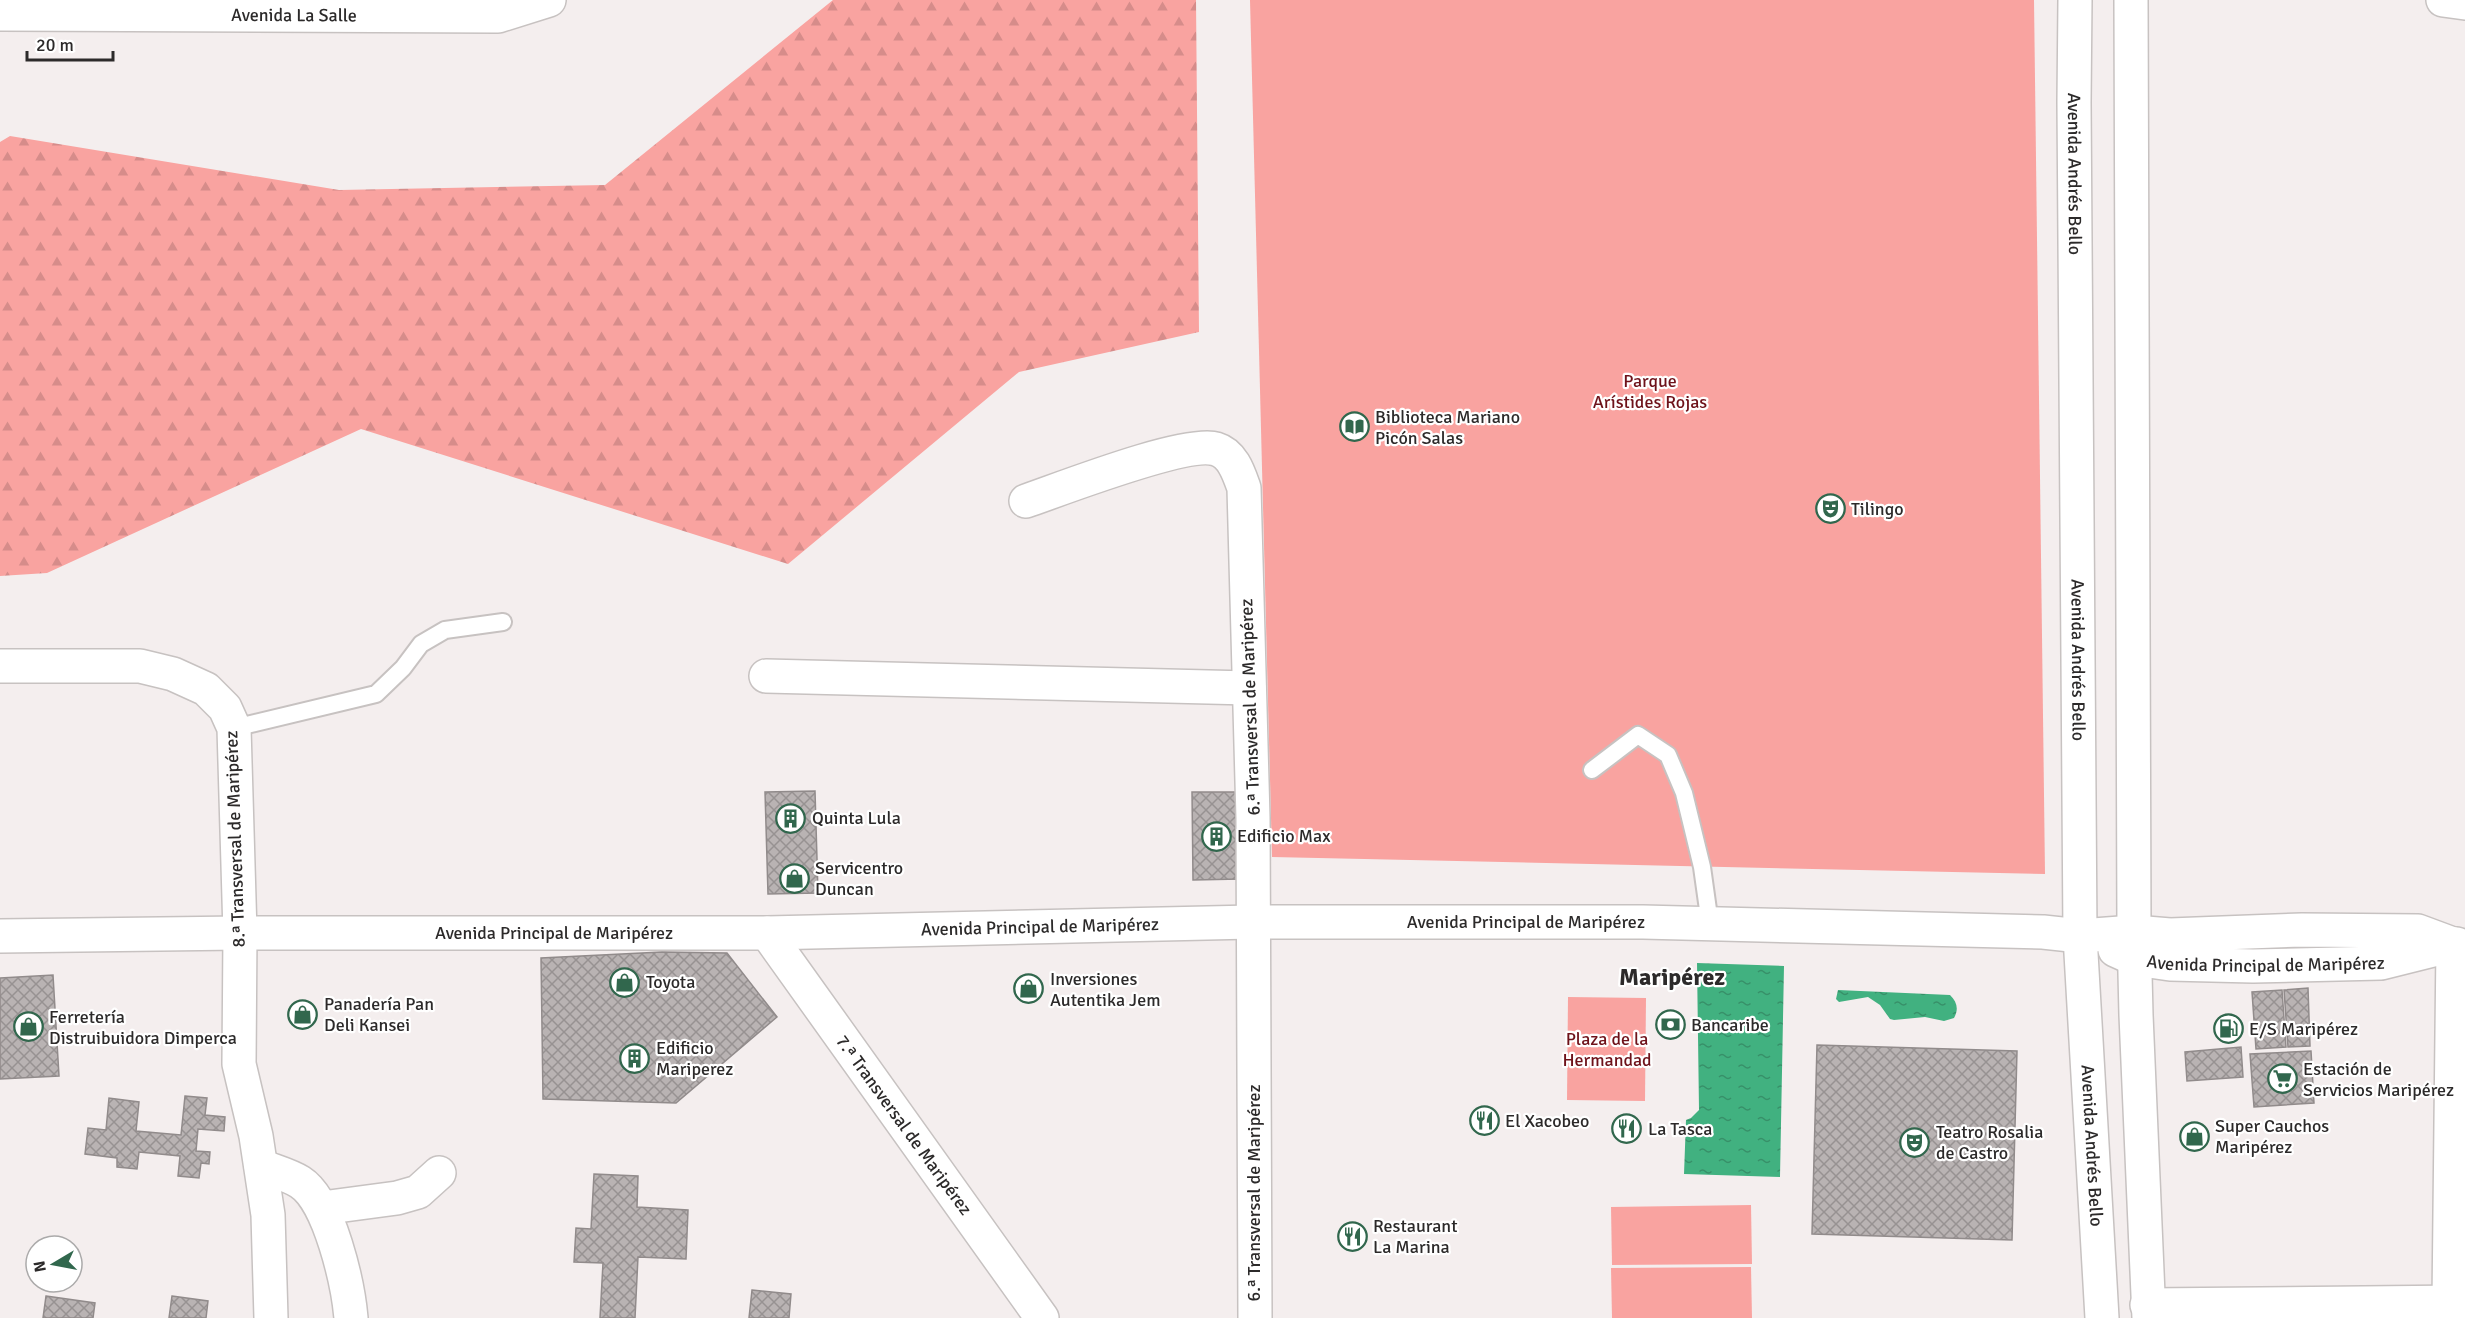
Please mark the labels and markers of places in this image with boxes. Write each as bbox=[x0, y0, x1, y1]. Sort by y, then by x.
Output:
place label: Biblioteca Mariano Picón Salas bbox=[1375, 406, 1520, 449]
library icon: Biblioteca Mariano Picón Salas bbox=[1338, 411, 1370, 443]
theatre icon: Tilingo bbox=[1814, 493, 1846, 525]
place label: Tilingo bbox=[1851, 498, 1904, 520]
building icon: Quinta Lula bbox=[775, 802, 807, 834]
place label: Quinta Lula bbox=[812, 807, 901, 829]
building icon: Edificio Max bbox=[1200, 820, 1232, 852]
place label: Edificio Max bbox=[1237, 825, 1331, 847]
place label: Servicentro Duncan bbox=[815, 857, 903, 900]
shop icon: Servicentro Duncan bbox=[778, 862, 810, 894]
shop icon: Toyota bbox=[609, 966, 641, 998]
place label: Inversiones Autentika Jem bbox=[1050, 968, 1161, 1011]
place label: Toyota bbox=[646, 971, 695, 993]
shop icon: Inversiones Autentika Jem bbox=[1013, 973, 1045, 1005]
place label: Panadería Pan Deli Kansei bbox=[324, 993, 434, 1036]
shop icon: Panadería Pan Deli Kansei bbox=[287, 998, 319, 1030]
place label: Ferretería Distruibuidora Dimperca bbox=[49, 1006, 237, 1049]
bank icon: Bancaribe bbox=[1654, 1009, 1686, 1041]
shop icon: Ferretería Distruibuidora Dimperca bbox=[12, 1011, 44, 1043]
fuel station icon: E/S Maripérez bbox=[2212, 1013, 2244, 1045]
place label: Bancaribe bbox=[1691, 1014, 1769, 1036]
place label: E/S Maripérez bbox=[2249, 1018, 2358, 1040]
place label: Edificio Mariperez bbox=[656, 1037, 733, 1080]
building icon: Edificio Mariperez bbox=[619, 1042, 651, 1074]
place label: Estación de Servicios Maripérez bbox=[2303, 1058, 2454, 1101]
supermarket icon: Estación de Servicios Maripérez bbox=[2266, 1063, 2298, 1095]
restaurant icon: El Xacobeo bbox=[1468, 1105, 1500, 1137]
place label: El Xacobeo bbox=[1505, 1110, 1589, 1132]
restaurant icon: La Tasca bbox=[1611, 1113, 1643, 1145]
place label: Super Cauchos Maripérez bbox=[2215, 1115, 2329, 1158]
place label: La Tasca bbox=[1648, 1118, 1712, 1140]
shop icon: Super Cauchos Maripérez bbox=[2178, 1120, 2210, 1152]
place label: Teatro Rosalia de Castro bbox=[1936, 1121, 2043, 1164]
theatre icon: Teatro Rosalia de Castro bbox=[1899, 1126, 1931, 1158]
place label: Restaurant La Marina bbox=[1373, 1215, 1457, 1258]
restaurant icon: Restaurant La Marina bbox=[1336, 1220, 1368, 1252]

